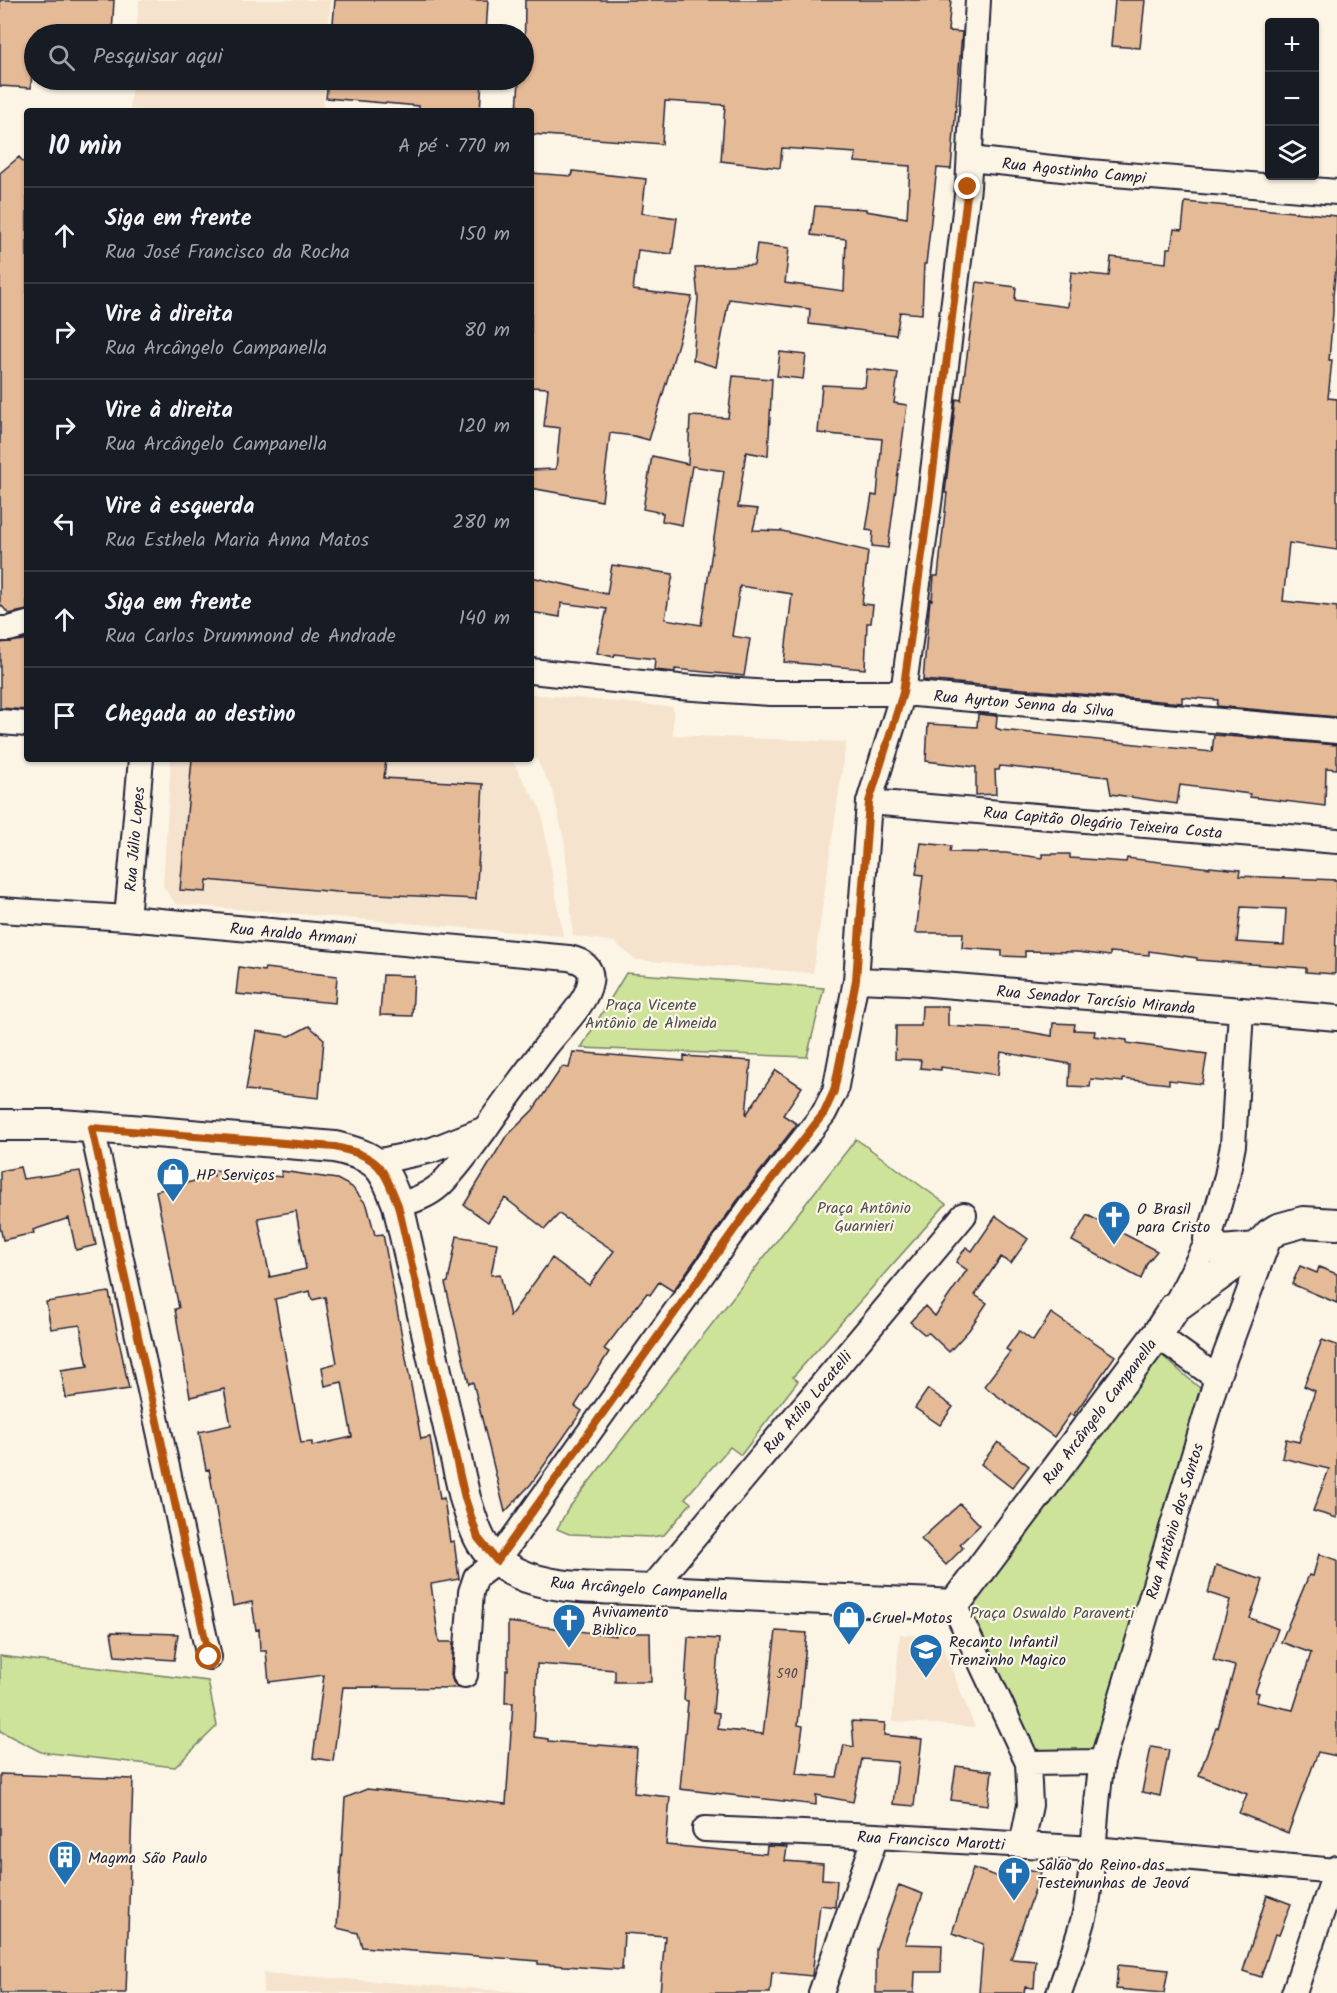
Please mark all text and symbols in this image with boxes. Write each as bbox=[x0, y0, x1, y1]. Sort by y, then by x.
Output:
map controls bbox=[1265, 18, 1319, 180]
button: + bbox=[1265, 18, 1319, 72]
search box bbox=[24, 24, 534, 90]
text: Pesquisar aqui bbox=[93, 40, 223, 75]
icon: search bbox=[45, 41, 78, 74]
button: − bbox=[1265, 72, 1319, 126]
text: 10 min bbox=[48, 126, 122, 168]
button: layers bbox=[1265, 126, 1319, 180]
text: A pé · 770 m bbox=[398, 131, 510, 163]
street label: Rua Agostinho Campi bbox=[1001, 152, 1148, 192]
route end bbox=[954, 173, 980, 199]
text: Siga em frente bbox=[105, 202, 251, 237]
icon: ahead bbox=[48, 219, 81, 252]
text: 150 m bbox=[459, 219, 510, 251]
text: Rua José Francisco da Rocha bbox=[105, 237, 350, 269]
text: Vire à direita bbox=[105, 298, 233, 333]
icon: right bbox=[48, 315, 81, 348]
text: 80 m bbox=[464, 315, 510, 347]
text: Rua Arcângelo Campanella bbox=[105, 333, 327, 365]
text: Vire à direita bbox=[105, 394, 233, 429]
icon: right bbox=[48, 411, 81, 444]
text: 120 m bbox=[458, 411, 510, 443]
text: Rua Arcângelo Campanella bbox=[105, 429, 327, 461]
text: Vire à esquerda bbox=[105, 490, 254, 525]
icon: left bbox=[48, 507, 81, 540]
text: 280 m bbox=[452, 507, 510, 539]
text: Rua Esthela Maria Anna Matos bbox=[105, 525, 369, 557]
text: Siga em frente bbox=[105, 586, 251, 621]
icon: ahead bbox=[48, 603, 81, 636]
text: 140 m bbox=[459, 603, 510, 635]
text: Rua Carlos Drummond de Andrade bbox=[105, 621, 396, 653]
street label: Rua Ayrton Senna da Silva bbox=[933, 684, 1115, 725]
text: Chegada ao destino bbox=[105, 698, 296, 733]
icon: arrive bbox=[48, 699, 81, 732]
street label: Rua Júlio Lopes bbox=[118, 785, 153, 893]
street label: Rua Capitão Olegário Teixeira Costa bbox=[982, 801, 1223, 846]
street label: Rua Araldo Armani bbox=[229, 917, 358, 953]
street label: Rua Senador Tarcísio Miranda bbox=[995, 979, 1196, 1022]
park label: Praça Vicente Antônio de Almeida bbox=[585, 993, 717, 1036]
shop icon: HP Serviços bbox=[155, 1156, 191, 1203]
place label: HP Serviços bbox=[196, 1163, 275, 1188]
park label: Praça Antônio Guarnieri bbox=[817, 1196, 911, 1239]
place label: O Brasil para Cristo bbox=[1136, 1197, 1210, 1240]
church icon: O Brasil para Cristo bbox=[1096, 1199, 1132, 1246]
street label: Rua Arcângelo Campanella bbox=[1037, 1333, 1164, 1490]
street label: Rua Atílio Locatelli bbox=[758, 1345, 860, 1460]
street label: Rua Antônio dos Santos bbox=[1140, 1440, 1211, 1603]
street label: Rua Arcângelo Campanella bbox=[549, 1571, 728, 1608]
shop icon: Cruel Motos bbox=[831, 1599, 867, 1646]
place label: Avivamento Biblico bbox=[592, 1600, 668, 1643]
park label: Praça Oswaldo Paraventi bbox=[970, 1601, 1135, 1626]
church icon: Avivamento Biblico bbox=[551, 1602, 587, 1649]
place label: Cruel Motos bbox=[872, 1606, 952, 1631]
place label: Recanto Infantil Trenzinho Magico bbox=[949, 1630, 1066, 1673]
school or university icon: Recanto Infantil Trenzinho Magico bbox=[908, 1632, 944, 1679]
route start bbox=[195, 1643, 221, 1669]
house number: 590 bbox=[776, 1663, 798, 1685]
street label: Rua Francisco Marotti bbox=[856, 1825, 1007, 1858]
building icon: Magma São Paulo bbox=[47, 1839, 83, 1886]
place label: Magma São Paulo bbox=[88, 1846, 207, 1871]
place label: Salão do Reino das Testemunhas de Jeová bbox=[1037, 1853, 1191, 1896]
church icon: Salão do Reino das Testemunhas de Jeová bbox=[996, 1855, 1032, 1902]

